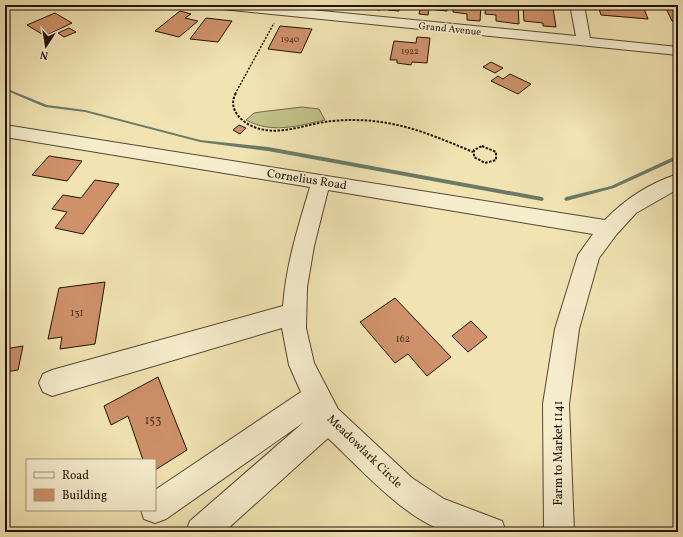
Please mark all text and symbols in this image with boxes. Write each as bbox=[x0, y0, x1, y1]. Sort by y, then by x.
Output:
street label: Grand Avenue bbox=[418, 19, 482, 39]
north arrow bbox=[26, 26, 66, 66]
house number: 1940 bbox=[281, 33, 300, 46]
house number: 1922 bbox=[401, 45, 419, 58]
text: N bbox=[39, 46, 50, 62]
street label: Cornelius Road bbox=[266, 166, 348, 194]
house number: 131 bbox=[71, 306, 84, 320]
house number: 162 bbox=[396, 332, 410, 346]
street label: Farm to Market 1141 bbox=[551, 400, 567, 506]
street label: Meadowlark Circle bbox=[323, 411, 406, 492]
house number: 153 bbox=[145, 413, 161, 429]
legend bbox=[26, 459, 156, 511]
text: Road bbox=[62, 468, 89, 484]
text: Building bbox=[62, 488, 107, 504]

